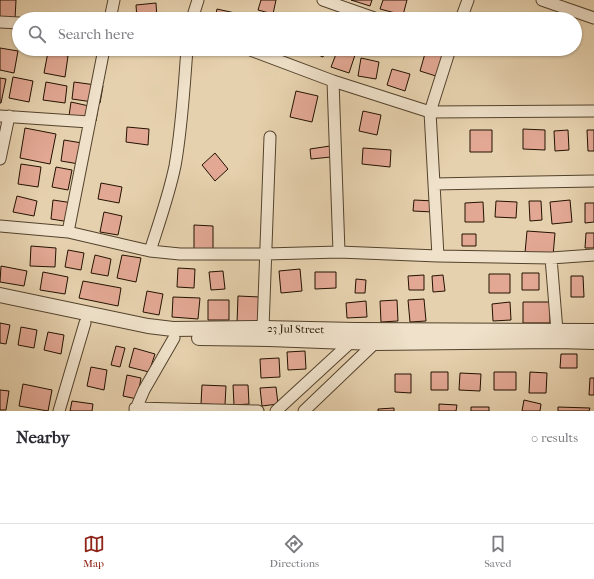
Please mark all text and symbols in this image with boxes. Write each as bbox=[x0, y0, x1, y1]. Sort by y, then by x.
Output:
search box bbox=[12, 12, 582, 56]
icon: search bbox=[26, 23, 48, 45]
text: Search here bbox=[58, 25, 134, 43]
street label: 23 Jul Street bbox=[267, 322, 324, 336]
text: Nearby bbox=[16, 427, 70, 447]
text: 0 results bbox=[531, 430, 578, 445]
tab: Map bbox=[83, 533, 105, 570]
tab: Directions bbox=[270, 533, 319, 570]
tab: Saved bbox=[484, 533, 511, 570]

